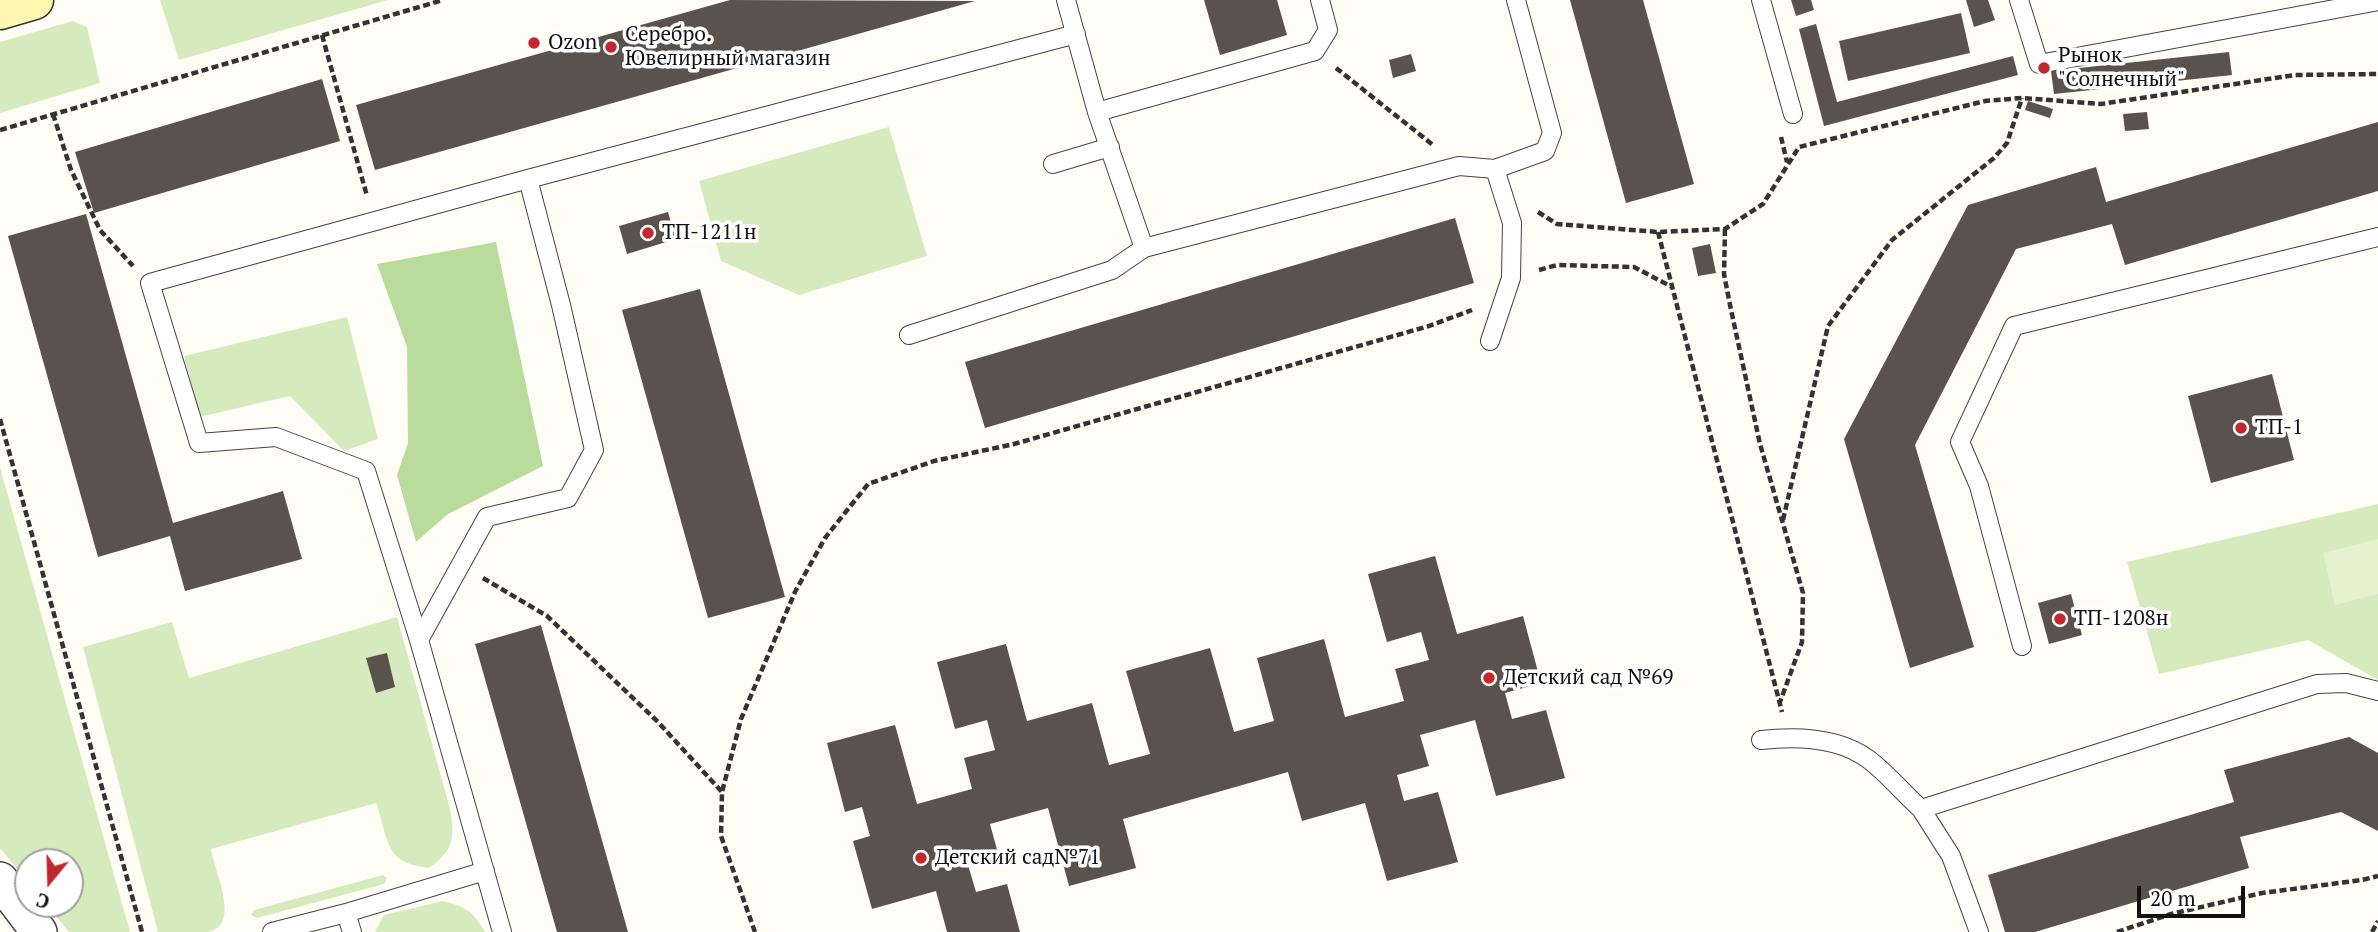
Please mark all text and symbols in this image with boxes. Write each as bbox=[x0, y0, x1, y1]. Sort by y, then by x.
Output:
place label: Серебро. Ювелирный магазин bbox=[625, 22, 831, 72]
place label: Ozon bbox=[548, 30, 597, 56]
marker: Ozon bbox=[526, 35, 542, 51]
marker: Серебро. Ювелирный магазин bbox=[603, 39, 619, 55]
place label: Рынок "Солнечный" bbox=[2058, 43, 2185, 93]
marker: Рынок "Солнечный" bbox=[2036, 60, 2052, 76]
place label: ТП-1211н bbox=[662, 220, 757, 246]
marker: ТП-1211н bbox=[640, 225, 656, 241]
place label: ТП-1 bbox=[2255, 415, 2303, 441]
marker: ТП-1 bbox=[2233, 420, 2249, 436]
place label: ТП-1208н bbox=[2074, 606, 2169, 632]
marker: ТП-1208н bbox=[2052, 611, 2068, 627]
place label: Детский сад №69 bbox=[1503, 665, 1674, 691]
marker: Детский сад №69 bbox=[1481, 670, 1497, 686]
place label: Детский сад№71 bbox=[935, 845, 1100, 871]
north arrow bbox=[14, 848, 84, 918]
marker: Детский сад№71 bbox=[913, 850, 929, 866]
scale bar bbox=[2140, 872, 2248, 916]
text: 20 m bbox=[2150, 884, 2196, 912]
text: С bbox=[33, 888, 53, 915]

